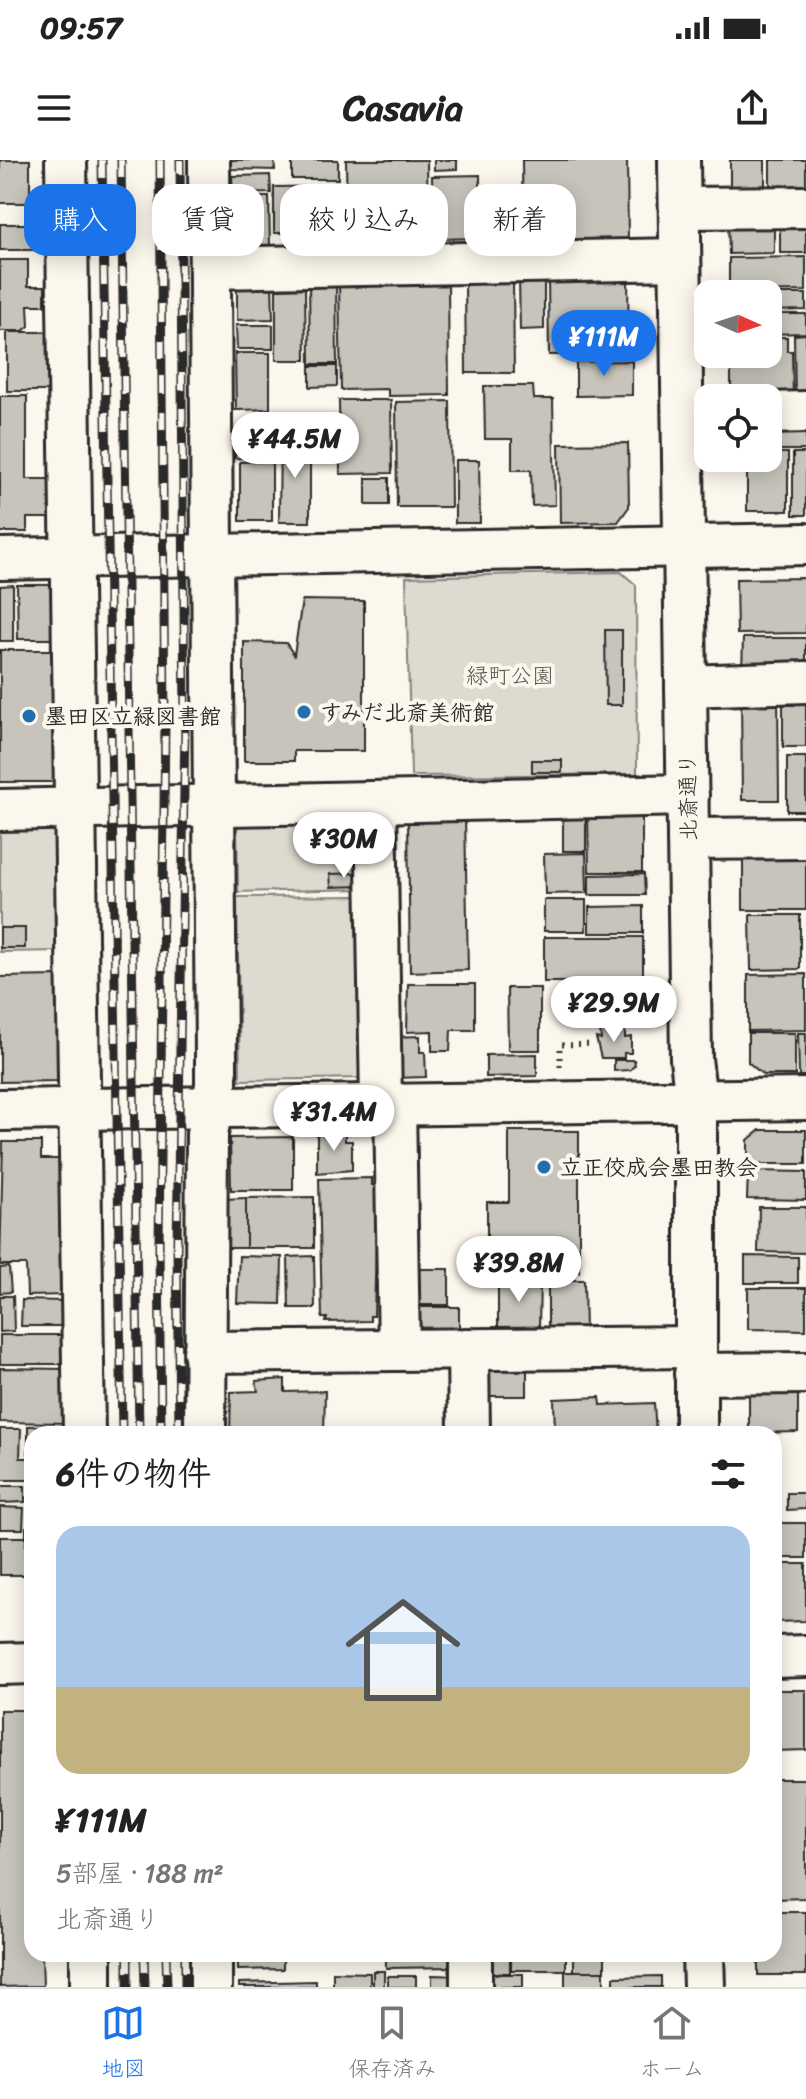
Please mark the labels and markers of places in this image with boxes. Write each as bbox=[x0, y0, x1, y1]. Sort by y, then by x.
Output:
pin: ¥111M bbox=[548, 310, 660, 378]
pin: ¥44.5M bbox=[230, 412, 360, 480]
place label: すみだ北斎美術館 bbox=[320, 693, 494, 732]
place label: 墨田区立緑図書館 bbox=[45, 697, 221, 736]
marker: すみだ北斎美術館 bbox=[295, 703, 313, 721]
marker: 墨田区立緑図書館 bbox=[20, 707, 38, 725]
pin: ¥30M bbox=[297, 812, 391, 880]
pin: ¥29.9M bbox=[549, 976, 679, 1044]
pin: ¥31.4M bbox=[269, 1085, 399, 1153]
place label: 立正佼成会墨田教会 bbox=[560, 1148, 758, 1187]
marker: 立正佼成会墨田教会 bbox=[535, 1158, 553, 1176]
pin: ¥39.8M bbox=[454, 1236, 584, 1304]

